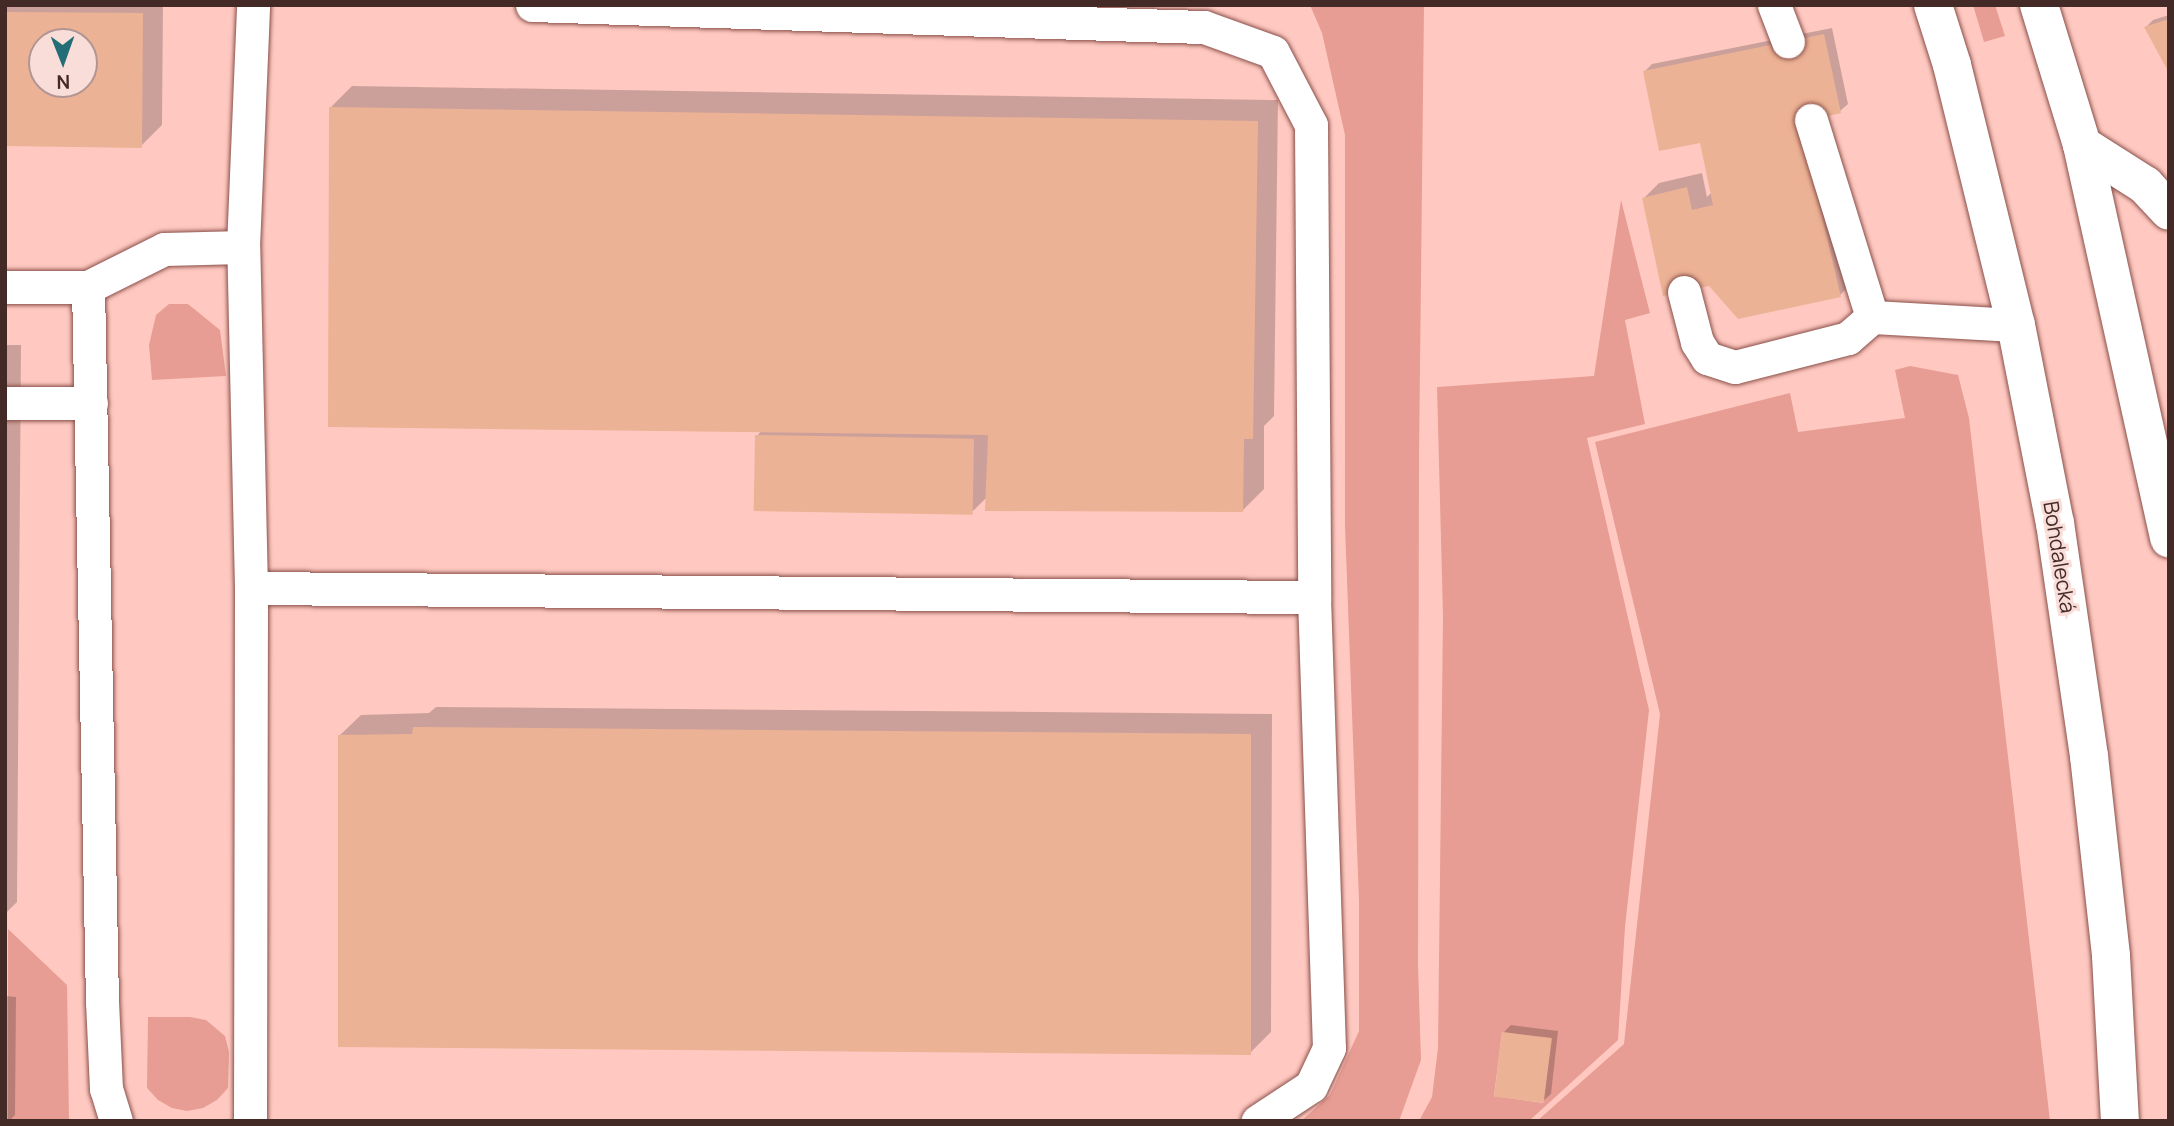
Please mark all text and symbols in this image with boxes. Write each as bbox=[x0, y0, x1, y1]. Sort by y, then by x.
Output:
north arrow bbox=[28, 28, 98, 98]
text: N bbox=[56, 69, 70, 95]
street label: Bohdalecká bbox=[2039, 499, 2081, 615]

